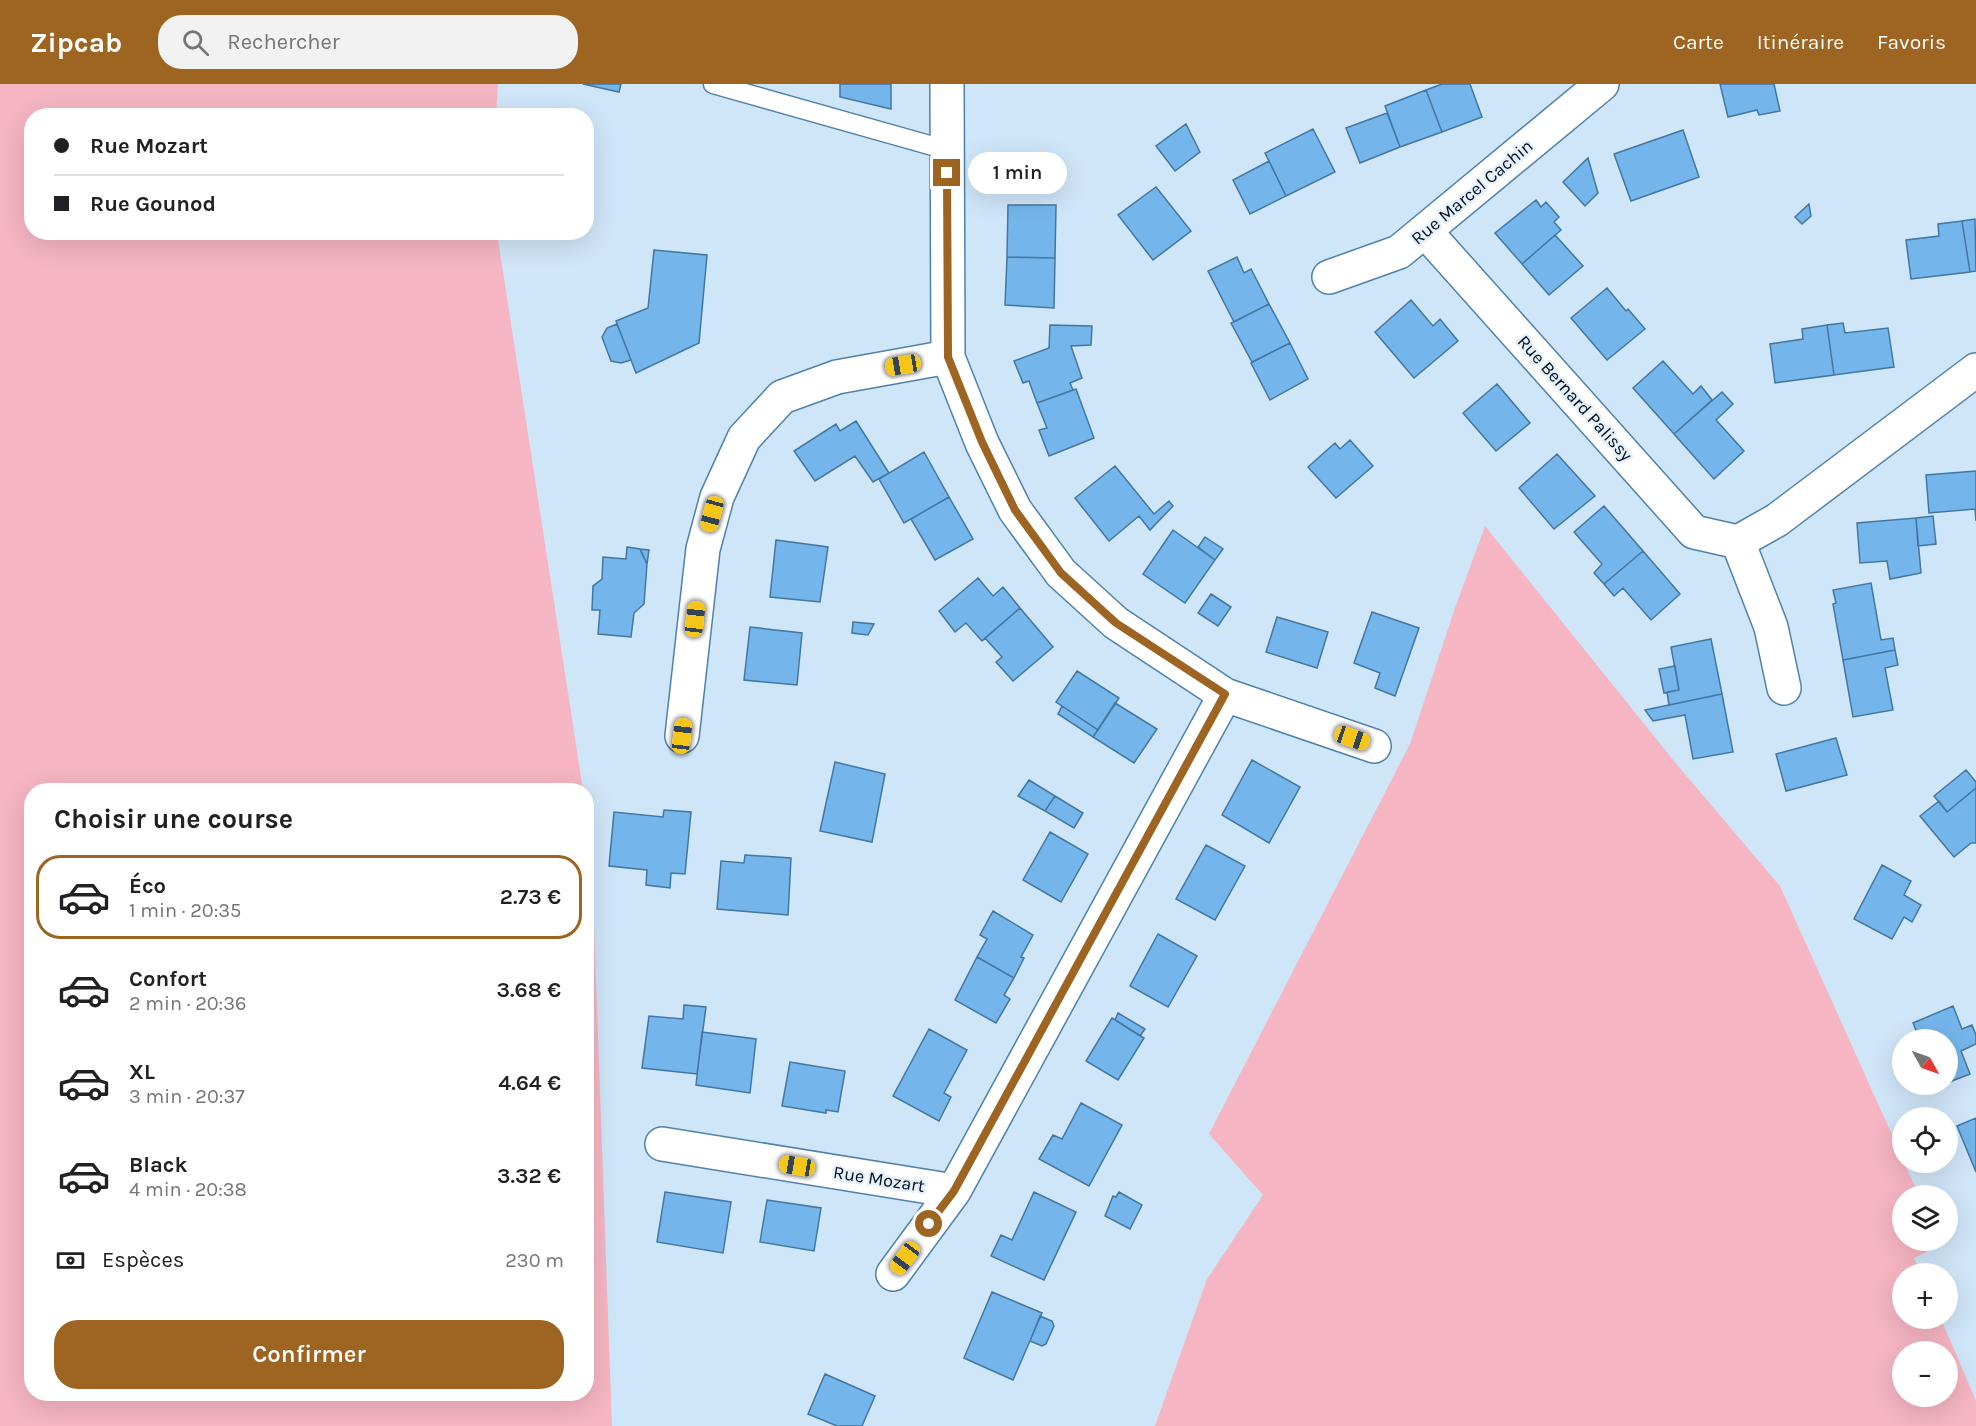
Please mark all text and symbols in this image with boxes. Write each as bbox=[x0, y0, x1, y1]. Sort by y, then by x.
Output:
search box bbox=[158, 15, 578, 69]
text: Zipcab bbox=[30, 26, 122, 59]
icon: search bbox=[179, 26, 212, 59]
text: Rechercher bbox=[227, 29, 340, 55]
text: Carte bbox=[1673, 30, 1724, 54]
text: Itinéraire bbox=[1757, 30, 1844, 54]
text: Favoris bbox=[1877, 30, 1946, 54]
text: Rue Mozart bbox=[90, 133, 208, 159]
street label: Rue Marcel Cachin bbox=[1407, 135, 1537, 249]
callout: 1 min bbox=[968, 152, 1067, 194]
route end bbox=[933, 159, 960, 186]
text: 1 min bbox=[993, 161, 1042, 184]
text: Rue Gounod bbox=[90, 191, 216, 217]
street label: Rue Bernard Palissy bbox=[1513, 331, 1638, 466]
car bbox=[884, 353, 922, 377]
car bbox=[699, 494, 725, 534]
car bbox=[684, 600, 706, 638]
car bbox=[671, 717, 693, 755]
car bbox=[1332, 724, 1372, 752]
text: Choisir une course bbox=[54, 803, 293, 835]
icon: car bbox=[57, 870, 111, 924]
text: Éco bbox=[129, 873, 166, 899]
text: 2.73 € bbox=[500, 884, 561, 910]
text: 1 min · 20:35 bbox=[129, 899, 241, 922]
icon: car bbox=[57, 963, 111, 1017]
text: Confort bbox=[129, 966, 207, 992]
text: 3.68 € bbox=[497, 977, 561, 1003]
text: 2 min · 20:36 bbox=[129, 992, 246, 1015]
north arrow bbox=[1892, 1029, 1958, 1095]
map controls bbox=[1892, 1029, 1958, 1407]
icon: car bbox=[57, 1056, 111, 1110]
text: XL bbox=[129, 1059, 155, 1085]
text: 4.64 € bbox=[498, 1070, 561, 1096]
text: 3 min · 20:37 bbox=[129, 1085, 245, 1108]
button: locate bbox=[1892, 1107, 1958, 1173]
icon: car bbox=[57, 1149, 111, 1203]
text: Black bbox=[129, 1152, 188, 1178]
car bbox=[778, 1154, 816, 1178]
street label: Rue Mozart bbox=[832, 1161, 926, 1197]
text: 3.32 € bbox=[497, 1163, 561, 1189]
text: 4 min · 20:38 bbox=[129, 1178, 247, 1201]
button: layers bbox=[1892, 1185, 1958, 1251]
route start bbox=[915, 1210, 942, 1237]
car bbox=[887, 1238, 923, 1278]
icon: cash bbox=[54, 1244, 87, 1277]
text: Espèces bbox=[102, 1247, 184, 1273]
text: 230 m bbox=[505, 1249, 564, 1272]
button: + bbox=[1892, 1263, 1958, 1329]
button: Confirmer bbox=[54, 1320, 564, 1389]
button: − bbox=[1892, 1341, 1958, 1407]

